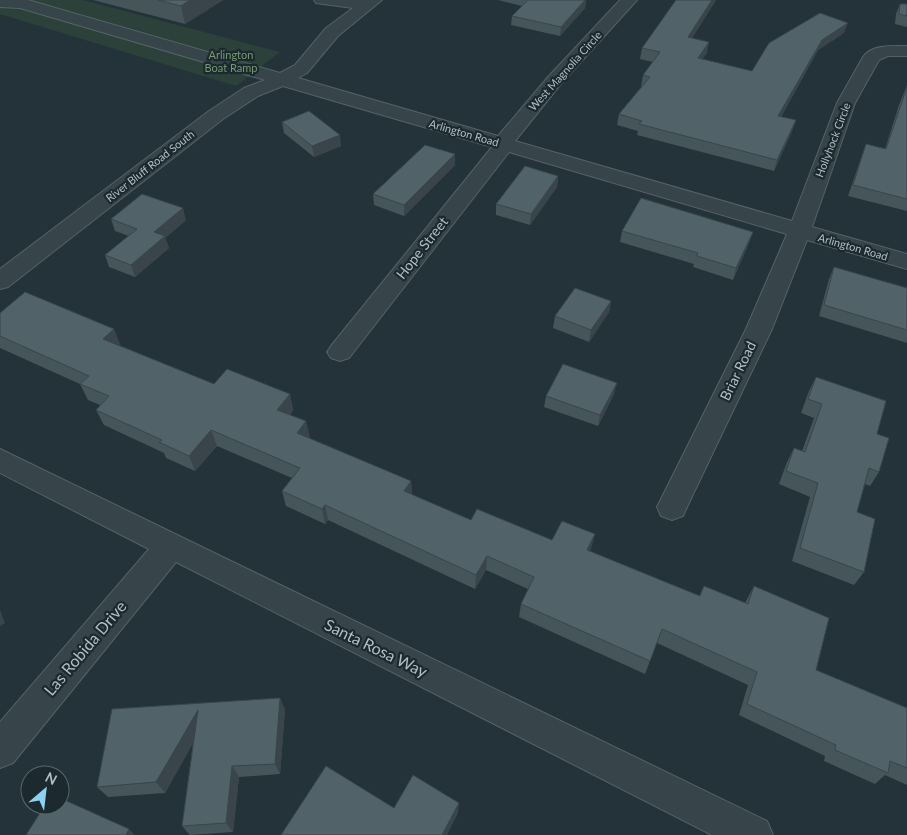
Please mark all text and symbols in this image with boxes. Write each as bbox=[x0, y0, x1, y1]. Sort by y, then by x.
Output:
street label: West Magnolia Circle bbox=[525, 28, 604, 113]
park label: Arlington Boat Ramp bbox=[205, 48, 257, 74]
street label: Hollyhock Circle bbox=[812, 101, 853, 179]
street label: Arlington Road bbox=[428, 116, 501, 149]
street label: River Bluff Road South bbox=[103, 127, 196, 204]
street label: Hope Street bbox=[392, 213, 451, 282]
street label: Arlington Road bbox=[817, 230, 890, 263]
street label: Briar Road bbox=[716, 338, 759, 403]
street label: Las Robida Drive bbox=[40, 596, 130, 699]
street label: Santa Rosa Way bbox=[322, 614, 431, 681]
north arrow bbox=[20, 765, 70, 815]
text: N bbox=[43, 768, 60, 788]

